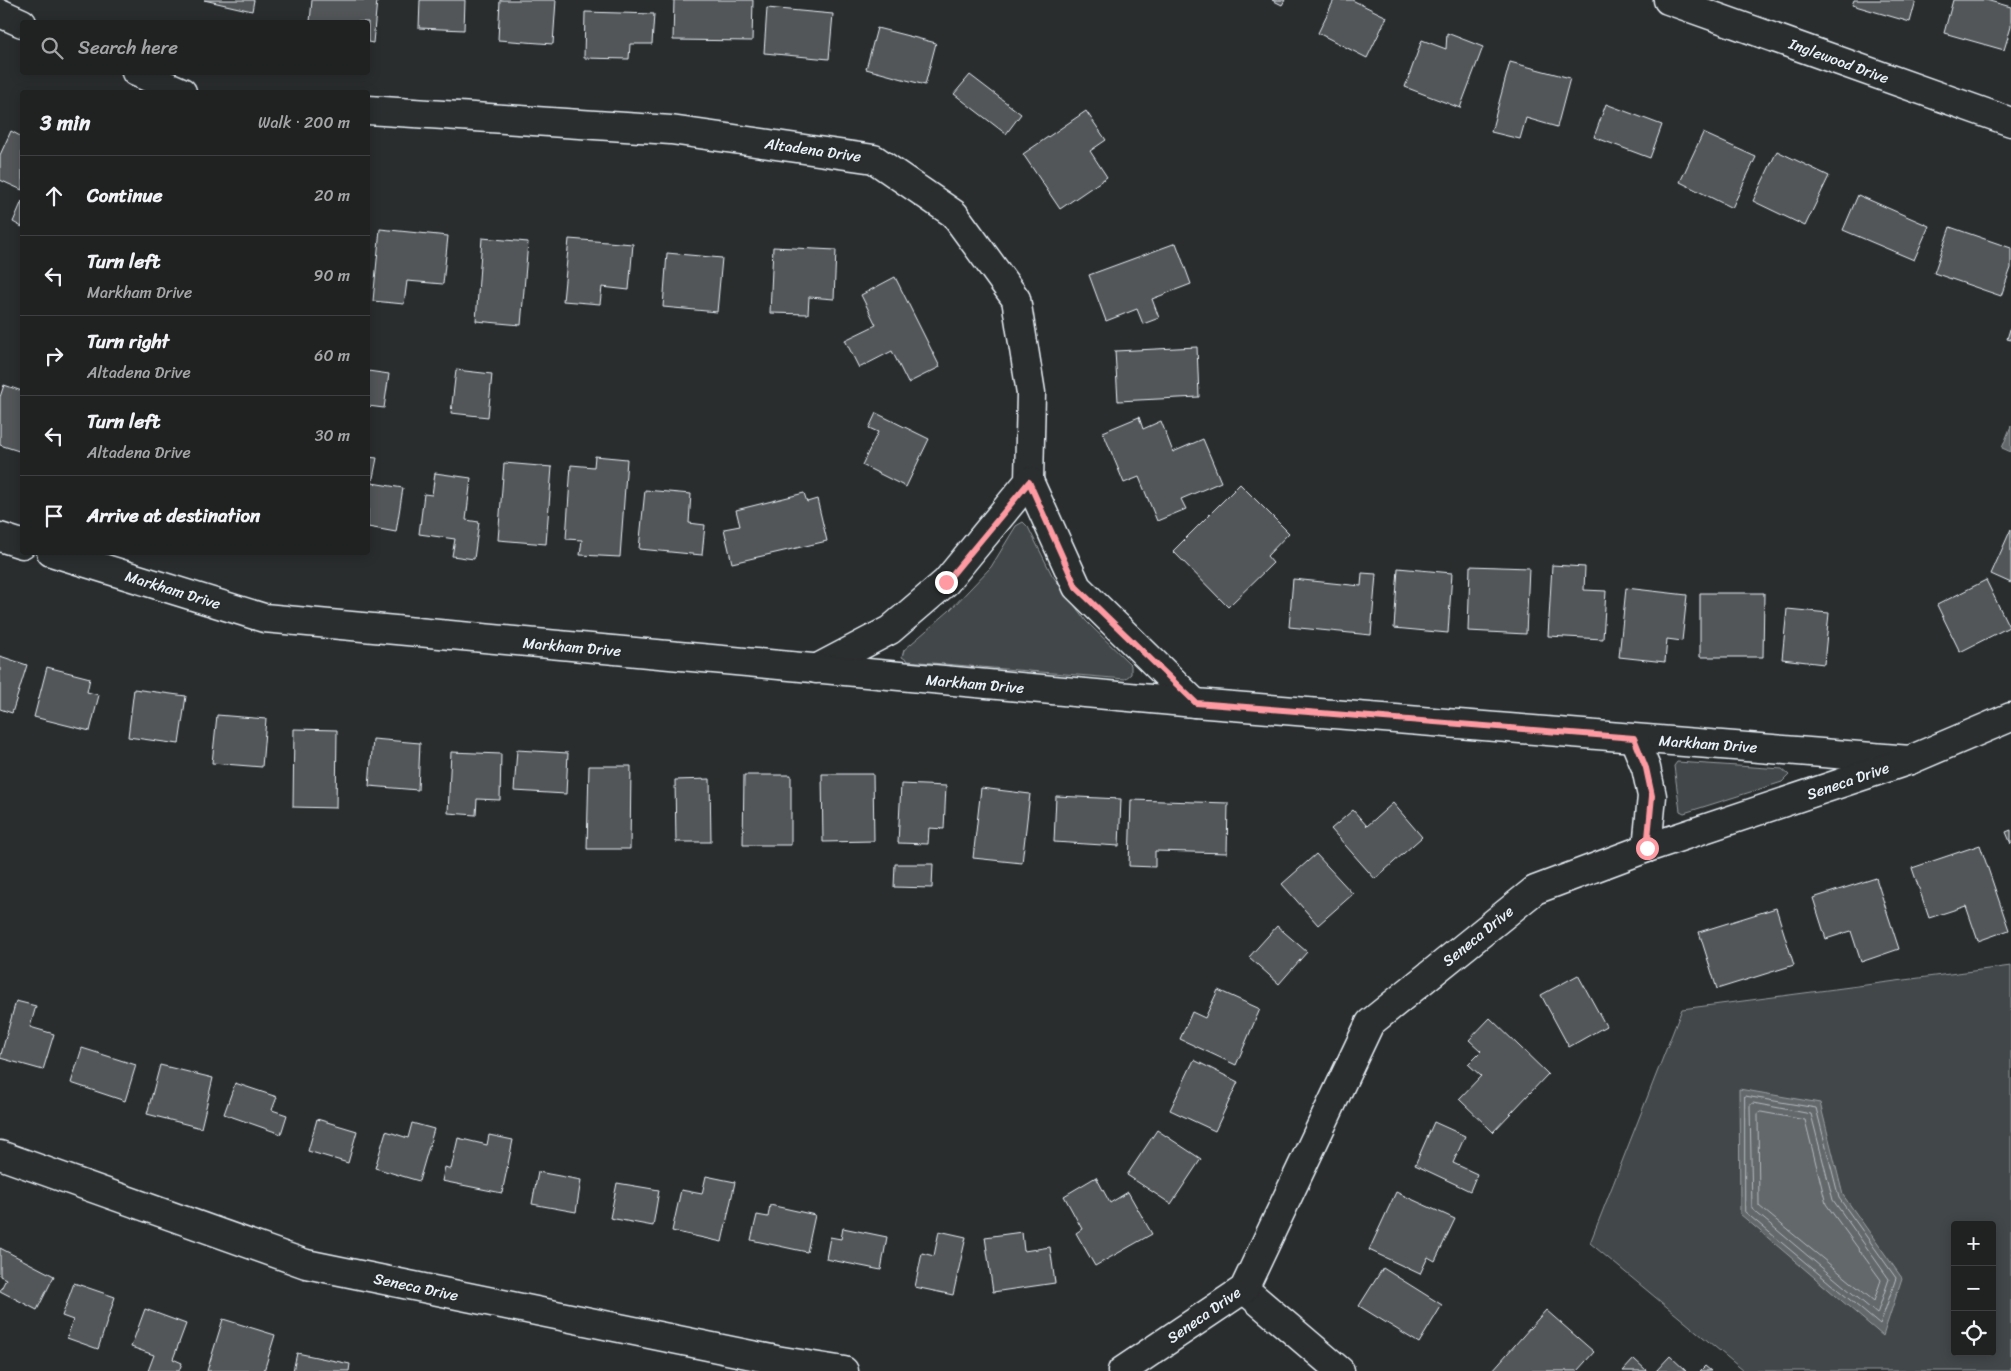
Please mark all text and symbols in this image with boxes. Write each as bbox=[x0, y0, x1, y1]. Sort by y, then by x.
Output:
search box bbox=[20, 20, 370, 75]
text: Search here bbox=[78, 31, 178, 64]
street label: Inglewood Drive bbox=[1784, 31, 1893, 91]
icon: search bbox=[38, 34, 66, 62]
text: 3 min bbox=[40, 104, 90, 142]
text: Walk · 200 m bbox=[258, 108, 350, 137]
street label: Altadena Drive bbox=[762, 130, 863, 170]
text: Continue bbox=[87, 179, 163, 212]
text: 20 m bbox=[314, 181, 350, 210]
icon: ahead bbox=[40, 182, 68, 210]
text: Turn left bbox=[87, 245, 160, 278]
text: 90 m bbox=[314, 261, 350, 290]
icon: left bbox=[40, 262, 68, 290]
text: Markham Drive bbox=[87, 278, 192, 307]
text: Turn right bbox=[87, 325, 169, 358]
text: 60 m bbox=[314, 341, 350, 370]
icon: right bbox=[40, 342, 68, 370]
text: Altadena Drive bbox=[87, 358, 191, 387]
text: Turn left bbox=[87, 405, 160, 438]
text: 30 m bbox=[315, 421, 350, 450]
icon: left bbox=[40, 422, 68, 450]
text: Altadena Drive bbox=[87, 438, 191, 467]
text: Arrive at destination bbox=[87, 499, 260, 532]
icon: arrive bbox=[40, 502, 68, 530]
street label: Markham Drive bbox=[122, 563, 224, 617]
route end bbox=[935, 571, 958, 594]
street label: Markham Drive bbox=[522, 630, 623, 664]
street label: Markham Drive bbox=[925, 667, 1026, 701]
street label: Markham Drive bbox=[1658, 728, 1758, 760]
street label: Seneca Drive bbox=[1803, 755, 1893, 807]
route start bbox=[1636, 837, 1659, 860]
street label: Seneca Drive bbox=[1436, 899, 1520, 973]
map controls bbox=[1951, 1221, 1996, 1356]
button: + bbox=[1951, 1221, 1996, 1266]
street label: Seneca Drive bbox=[371, 1265, 461, 1309]
button: − bbox=[1951, 1266, 1996, 1311]
street label: Seneca Drive bbox=[1161, 1280, 1247, 1350]
button: locate bbox=[1951, 1311, 1996, 1356]

